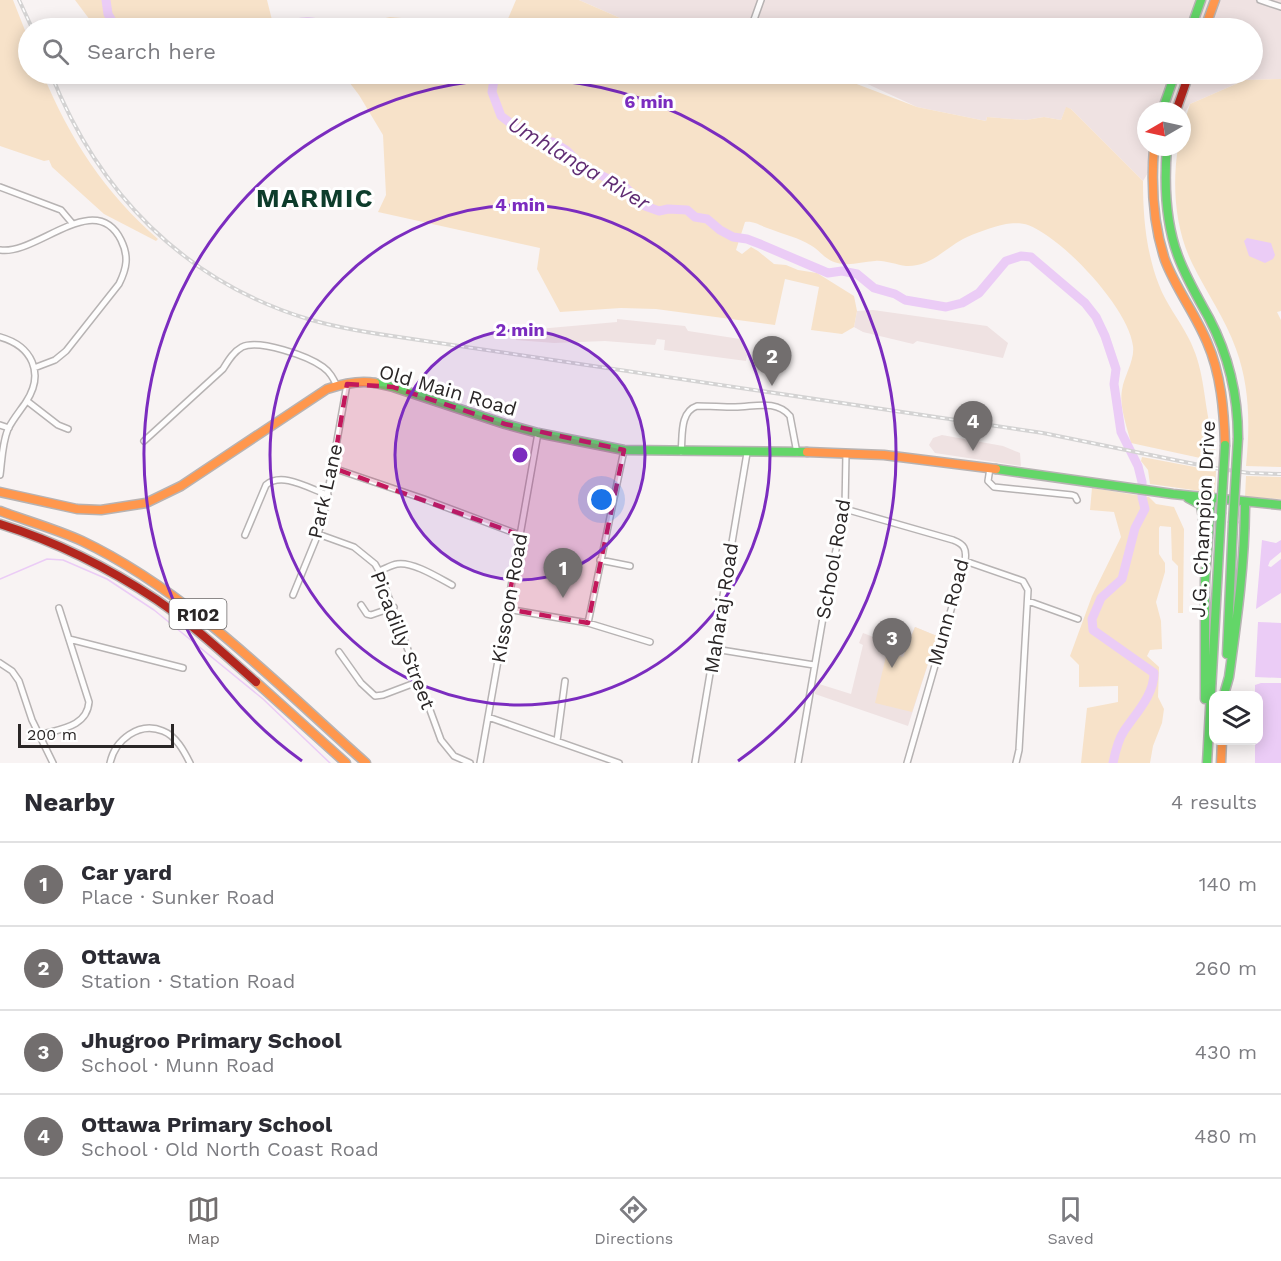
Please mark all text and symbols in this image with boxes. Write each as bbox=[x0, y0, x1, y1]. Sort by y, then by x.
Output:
search box bbox=[18, 18, 1263, 84]
icon: search bbox=[39, 35, 72, 68]
text: Search here bbox=[87, 39, 216, 64]
text: 6 min bbox=[624, 91, 674, 112]
north arrow bbox=[1137, 102, 1191, 156]
water label: Umhlanga River bbox=[504, 111, 655, 216]
district label: MARMIC bbox=[256, 183, 374, 213]
text: 4 min bbox=[495, 194, 545, 215]
text: 2 min bbox=[495, 319, 545, 340]
pin: 2 bbox=[752, 336, 792, 386]
street label: Old Main Road bbox=[376, 359, 520, 421]
pin: 4 bbox=[954, 402, 992, 451]
street label: J.G. Champion Drive bbox=[1186, 420, 1220, 618]
street label: Park Lane bbox=[302, 441, 348, 541]
centre of rings bbox=[510, 445, 530, 465]
your location bbox=[587, 485, 616, 514]
street label: School Road bbox=[811, 497, 855, 621]
street label: Kissoon Road bbox=[486, 531, 532, 665]
street label: Maharaj Road bbox=[699, 541, 743, 675]
pin: 1 bbox=[544, 548, 582, 598]
street label: Munn Road bbox=[922, 556, 974, 668]
street label: Picadilly Street bbox=[366, 567, 441, 713]
road number: R102 bbox=[170, 599, 226, 629]
pin: 3 bbox=[872, 618, 912, 668]
map controls bbox=[1209, 691, 1263, 745]
button: layers bbox=[1209, 691, 1263, 745]
scale bar bbox=[18, 721, 174, 748]
text: 200 m bbox=[27, 725, 77, 744]
text: Nearby bbox=[24, 787, 115, 817]
text: 4 results bbox=[1171, 790, 1257, 814]
text: Car yard bbox=[81, 860, 172, 885]
text: 1 bbox=[39, 872, 48, 896]
text: 140 m bbox=[1199, 872, 1257, 896]
text: Place · Sunker Road bbox=[81, 885, 275, 909]
text: Ottawa bbox=[81, 944, 161, 969]
text: 2 bbox=[38, 956, 49, 980]
text: 260 m bbox=[1195, 956, 1257, 980]
text: Station · Station Road bbox=[81, 969, 295, 993]
text: Jhugroo Primary School bbox=[81, 1028, 342, 1053]
text: 3 bbox=[38, 1040, 49, 1064]
text: 430 m bbox=[1195, 1040, 1257, 1064]
text: School · Munn Road bbox=[81, 1053, 275, 1077]
text: Ottawa Primary School bbox=[81, 1112, 332, 1137]
text: 4 bbox=[37, 1124, 50, 1148]
text: 480 m bbox=[1194, 1124, 1257, 1148]
text: School · Old North Coast Road bbox=[81, 1137, 379, 1161]
tab: Map bbox=[187, 1193, 220, 1248]
tab: Directions bbox=[594, 1193, 673, 1248]
tab: Saved bbox=[1047, 1193, 1094, 1248]

